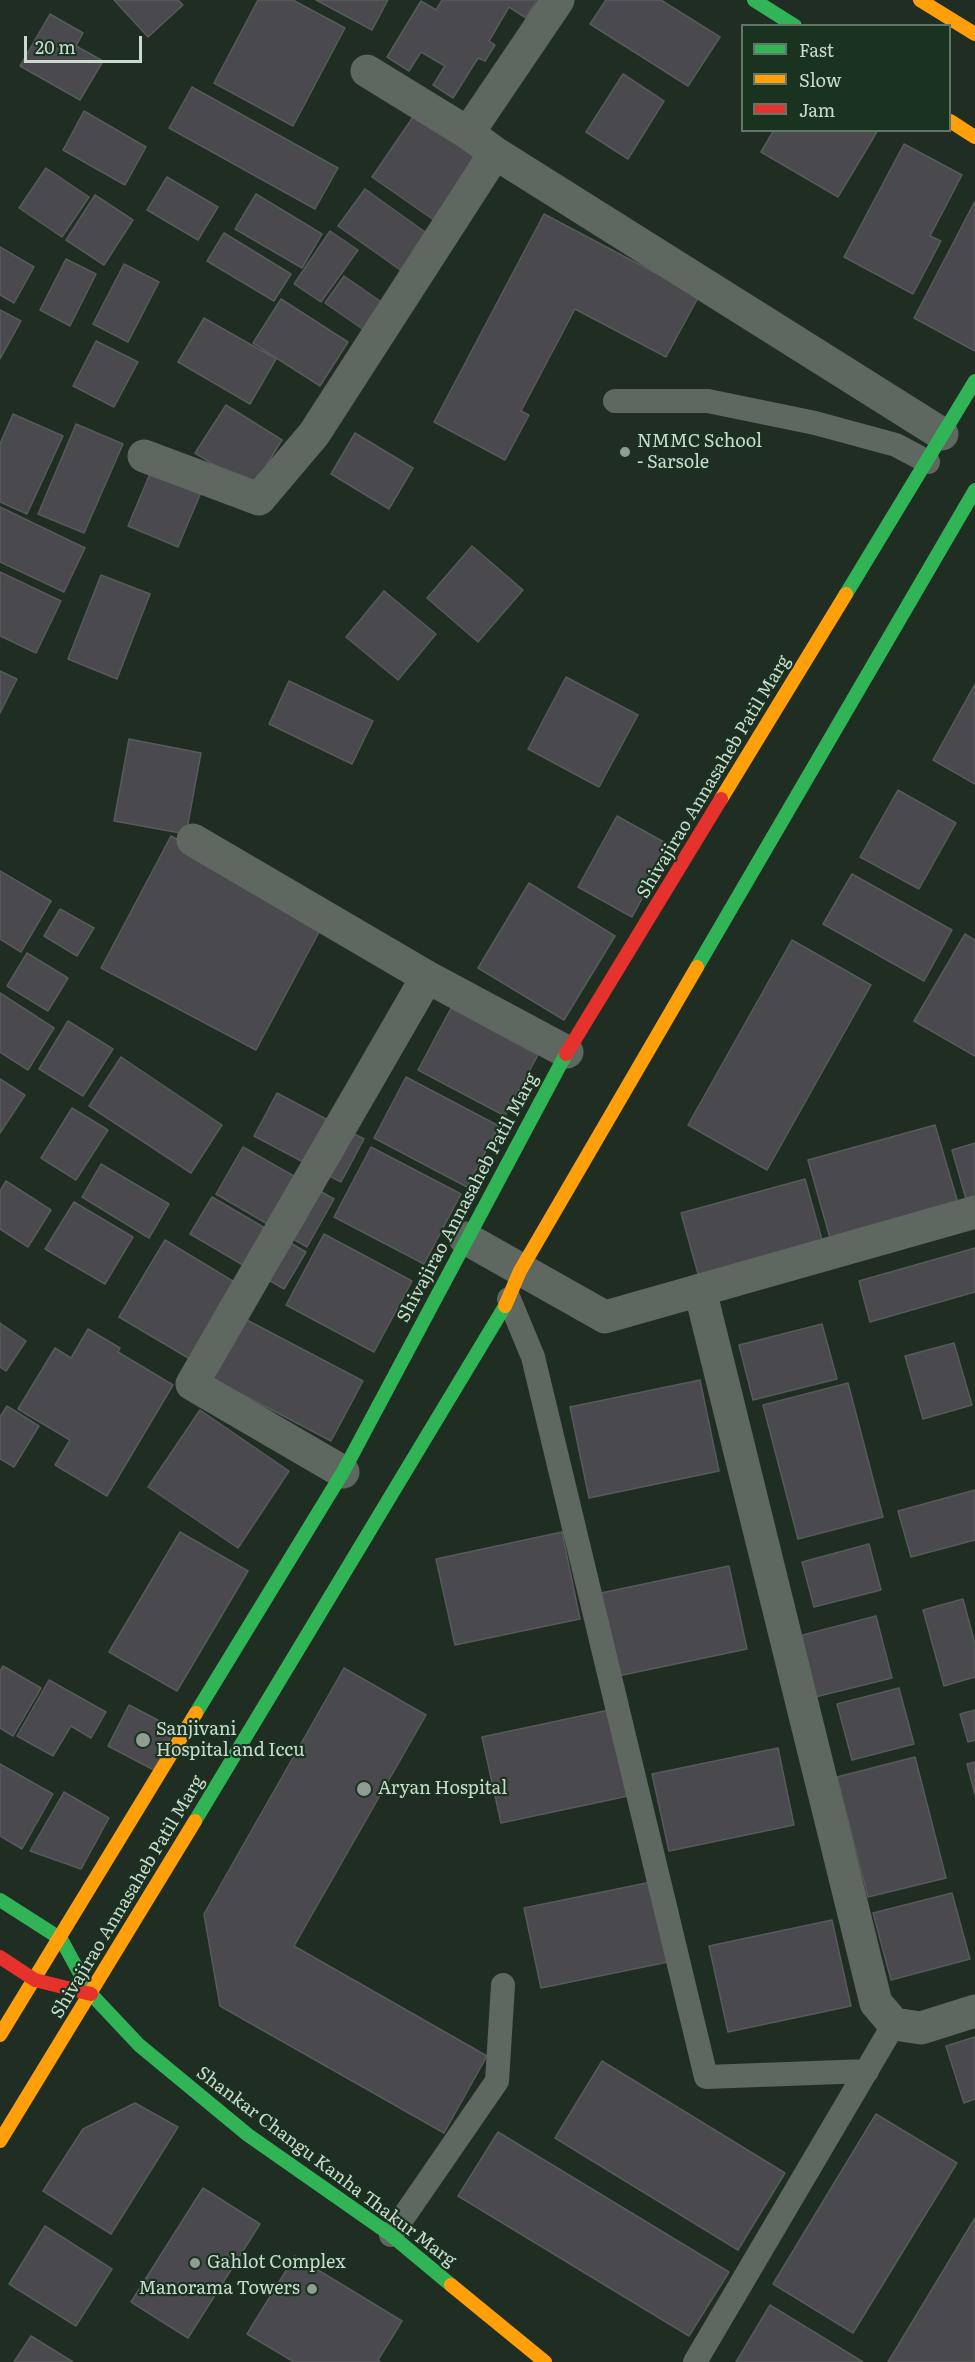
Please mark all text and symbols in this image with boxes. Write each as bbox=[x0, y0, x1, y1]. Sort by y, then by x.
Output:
scale bar bbox=[27, 24, 146, 62]
legend bbox=[741, 24, 951, 132]
text: 20 m bbox=[35, 33, 76, 60]
text: Fast bbox=[799, 36, 834, 63]
text: Slow bbox=[799, 66, 841, 93]
text: Jam bbox=[799, 96, 835, 123]
place label: NMMC School - Sarsole bbox=[637, 431, 762, 474]
marker: NMMC School - Sarsole bbox=[618, 445, 632, 459]
street label: Shivajirao Annasaheb Patil Marg bbox=[633, 652, 795, 902]
street label: Shivajirao Annasaheb Patil Marg bbox=[393, 1070, 543, 1326]
place label: Sanjivani Hospital and Iccu bbox=[156, 1719, 305, 1762]
marker: Sanjivani Hospital and Iccu bbox=[134, 1731, 152, 1749]
street label: Shivajirao Annasaheb Patil Marg bbox=[47, 1772, 209, 2022]
place label: Aryan Hospital bbox=[378, 1778, 507, 1800]
marker: Aryan Hospital bbox=[355, 1780, 373, 1798]
street label: Shankar Changu Kanha Thakur Marg bbox=[192, 2062, 460, 2272]
place label: Gahlot Complex bbox=[207, 2252, 346, 2274]
marker: Gahlot Complex bbox=[188, 2256, 202, 2270]
place label: Manorama Towers bbox=[138, 2278, 300, 2300]
marker: Manorama Towers bbox=[305, 2282, 319, 2296]

